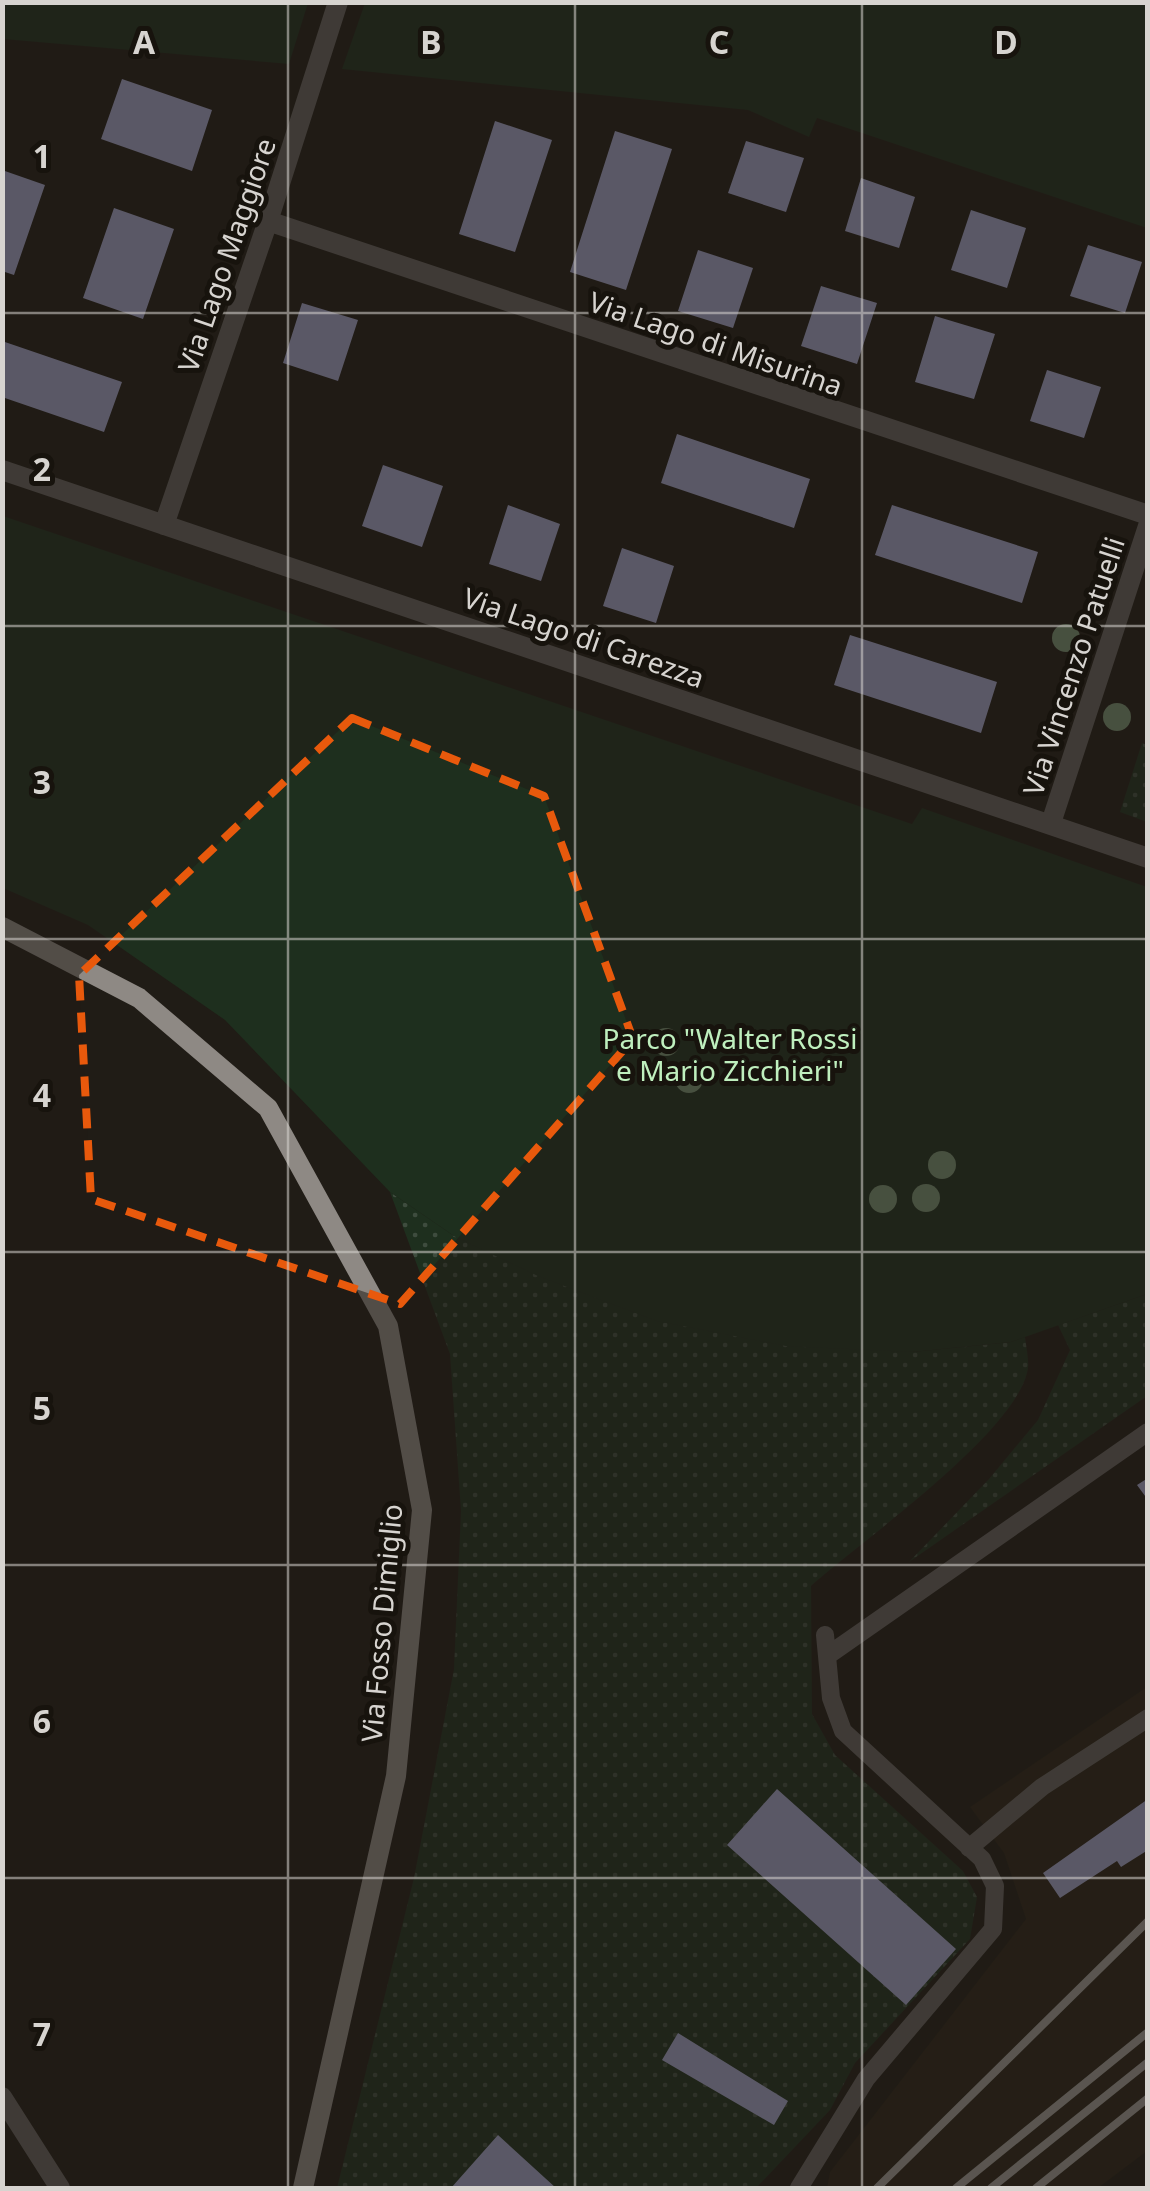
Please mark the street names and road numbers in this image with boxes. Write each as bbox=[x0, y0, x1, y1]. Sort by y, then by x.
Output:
street label: Via Lago Maggiore bbox=[168, 133, 284, 377]
street label: Via Lago di Misurina bbox=[584, 282, 848, 404]
street label: Via Vincenzo Patuelli bbox=[1013, 532, 1133, 800]
street label: Via Lago di Carezza bbox=[458, 578, 710, 696]
street label: Via Fosso Dimiglio bbox=[352, 1502, 410, 1744]

